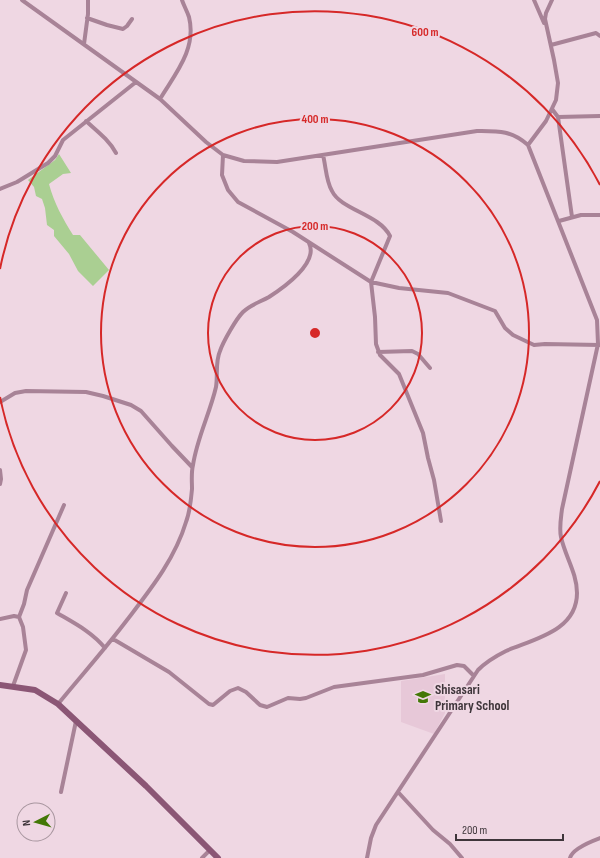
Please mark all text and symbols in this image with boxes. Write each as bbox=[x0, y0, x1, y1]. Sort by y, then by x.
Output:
text: 600 m bbox=[412, 25, 438, 40]
text: 400 m bbox=[302, 112, 328, 127]
text: 200 m bbox=[302, 219, 328, 234]
centre of rings bbox=[308, 326, 322, 340]
place label: Shisasari Primary School bbox=[435, 681, 510, 714]
school or university icon: Shisasari Primary School bbox=[414, 688, 432, 706]
north arrow bbox=[16, 802, 56, 842]
scale bar bbox=[456, 816, 563, 842]
text: N bbox=[20, 819, 33, 827]
text: 200 m bbox=[462, 823, 488, 838]

